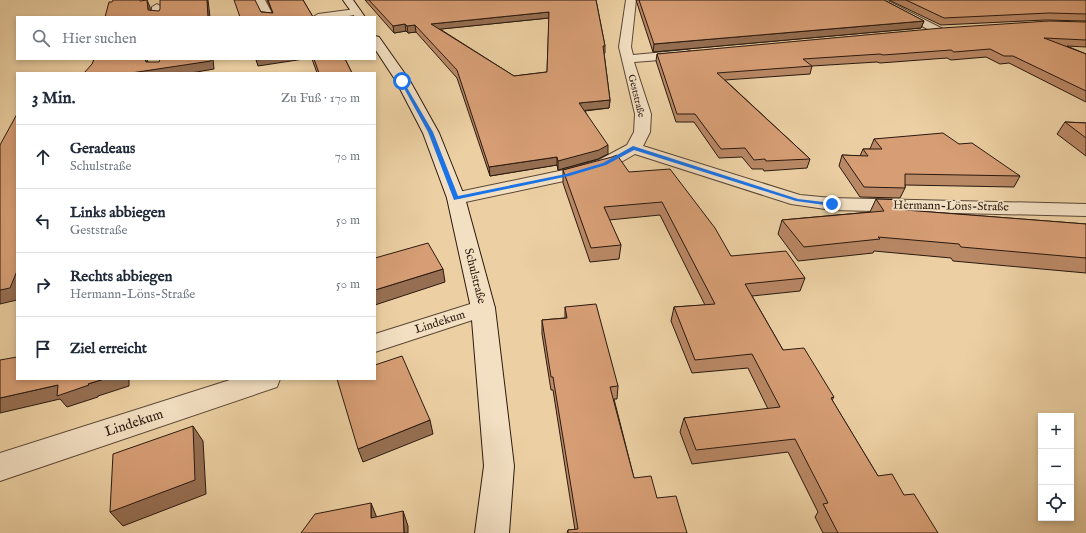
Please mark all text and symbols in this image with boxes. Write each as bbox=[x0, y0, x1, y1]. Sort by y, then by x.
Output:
search box bbox=[16, 16, 376, 60]
icon: search bbox=[30, 27, 52, 49]
text: Hier suchen bbox=[62, 29, 137, 48]
route start bbox=[393, 72, 411, 90]
street label: Geststraße bbox=[624, 73, 648, 119]
text: 3 Min. bbox=[32, 88, 75, 109]
text: Zu Fuß · 170 m bbox=[281, 90, 360, 107]
text: Geradeaus bbox=[70, 139, 135, 158]
icon: ahead bbox=[32, 146, 54, 168]
text: 70 m bbox=[335, 148, 360, 165]
text: Schulstraße bbox=[70, 158, 131, 175]
route end bbox=[823, 195, 841, 213]
street label: Hermann-Löns-Straße bbox=[893, 197, 1009, 215]
text: Links abbiegen bbox=[70, 203, 166, 222]
icon: left bbox=[32, 210, 54, 232]
text: 50 m bbox=[336, 212, 360, 229]
text: Geststraße bbox=[70, 222, 127, 239]
street label: Schulstraße bbox=[461, 247, 489, 306]
text: Rechts abbiegen bbox=[70, 267, 173, 286]
icon: right bbox=[32, 274, 54, 296]
text: 50 m bbox=[336, 276, 360, 293]
text: Hermann-Löns-Straße bbox=[70, 286, 195, 303]
street label: Lindekum bbox=[413, 307, 467, 337]
icon: arrive bbox=[32, 338, 54, 360]
text: Ziel erreicht bbox=[70, 339, 147, 358]
street label: Lindekum bbox=[102, 405, 166, 441]
map controls bbox=[1038, 413, 1074, 521]
button: + bbox=[1038, 413, 1074, 449]
button: − bbox=[1038, 449, 1074, 485]
button: locate bbox=[1038, 485, 1074, 521]

